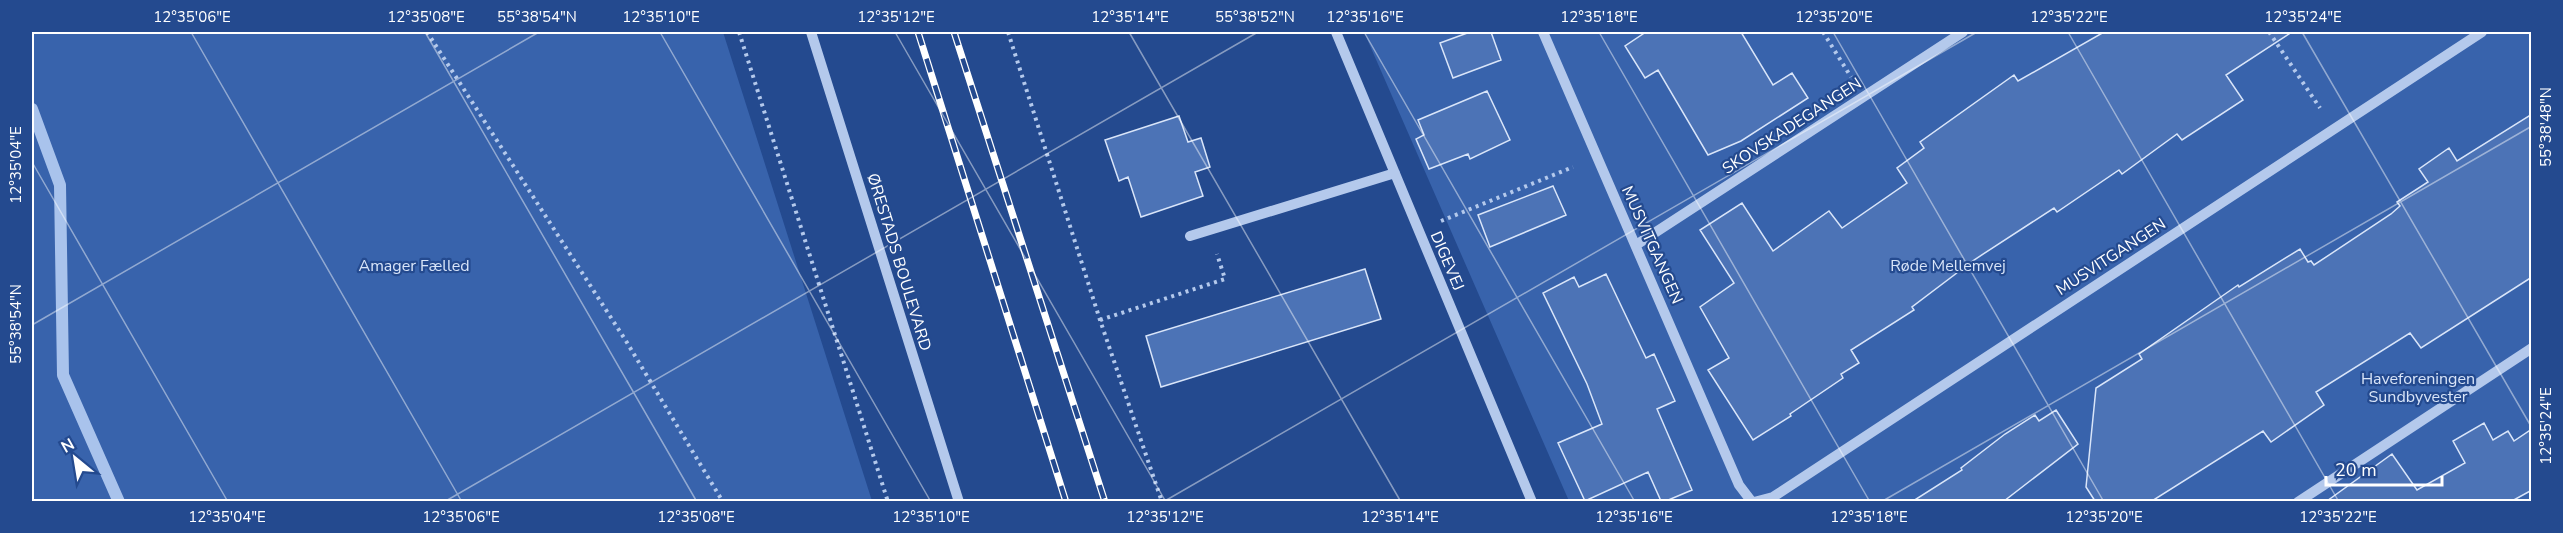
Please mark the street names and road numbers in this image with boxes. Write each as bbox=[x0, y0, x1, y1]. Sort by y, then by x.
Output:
street label: SKOVSKADEGANGEN bbox=[1718, 73, 1866, 179]
street label: ØRESTADS BOULEVARD bbox=[861, 170, 937, 354]
street label: MUSVITGANGEN bbox=[1616, 183, 1688, 307]
street label: MUSVITGANGEN bbox=[2052, 213, 2170, 301]
street label: DIGEVEJ bbox=[1425, 228, 1469, 294]

